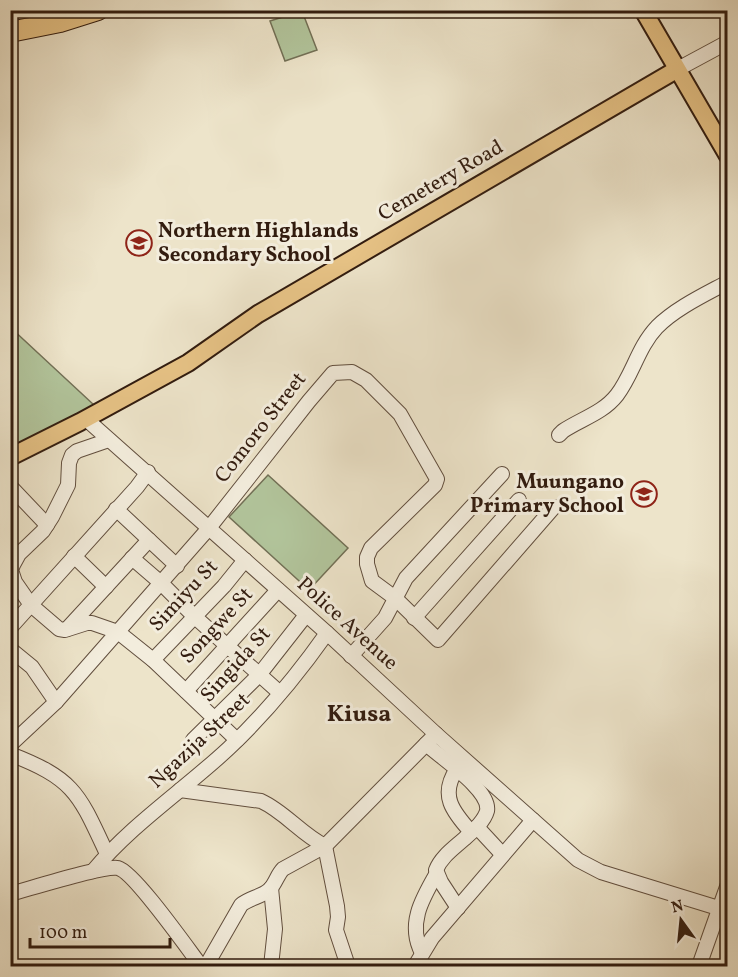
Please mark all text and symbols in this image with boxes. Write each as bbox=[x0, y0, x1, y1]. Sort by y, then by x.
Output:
street label: Cemetery Road bbox=[373, 133, 509, 229]
place label: Northern Highlands Secondary School bbox=[158, 217, 359, 270]
school or university icon: Northern Highlands Secondary School bbox=[124, 228, 154, 258]
street label: Comoro Street bbox=[208, 366, 314, 490]
place label: Muungano Primary School bbox=[470, 468, 624, 521]
school or university icon: Muungano Primary School bbox=[629, 479, 659, 509]
street label: Simiyu St bbox=[143, 553, 225, 639]
street label: Police Avenue bbox=[290, 571, 404, 677]
street label: Songwe St bbox=[174, 581, 260, 671]
street label: Singida St bbox=[194, 621, 278, 709]
street label: Ngazija Street bbox=[143, 686, 257, 796]
district label: Kiusa bbox=[327, 698, 391, 732]
north arrow bbox=[651, 890, 711, 950]
text: N bbox=[669, 895, 686, 920]
scale bar bbox=[30, 911, 170, 949]
text: 100 m bbox=[39, 921, 88, 946]

